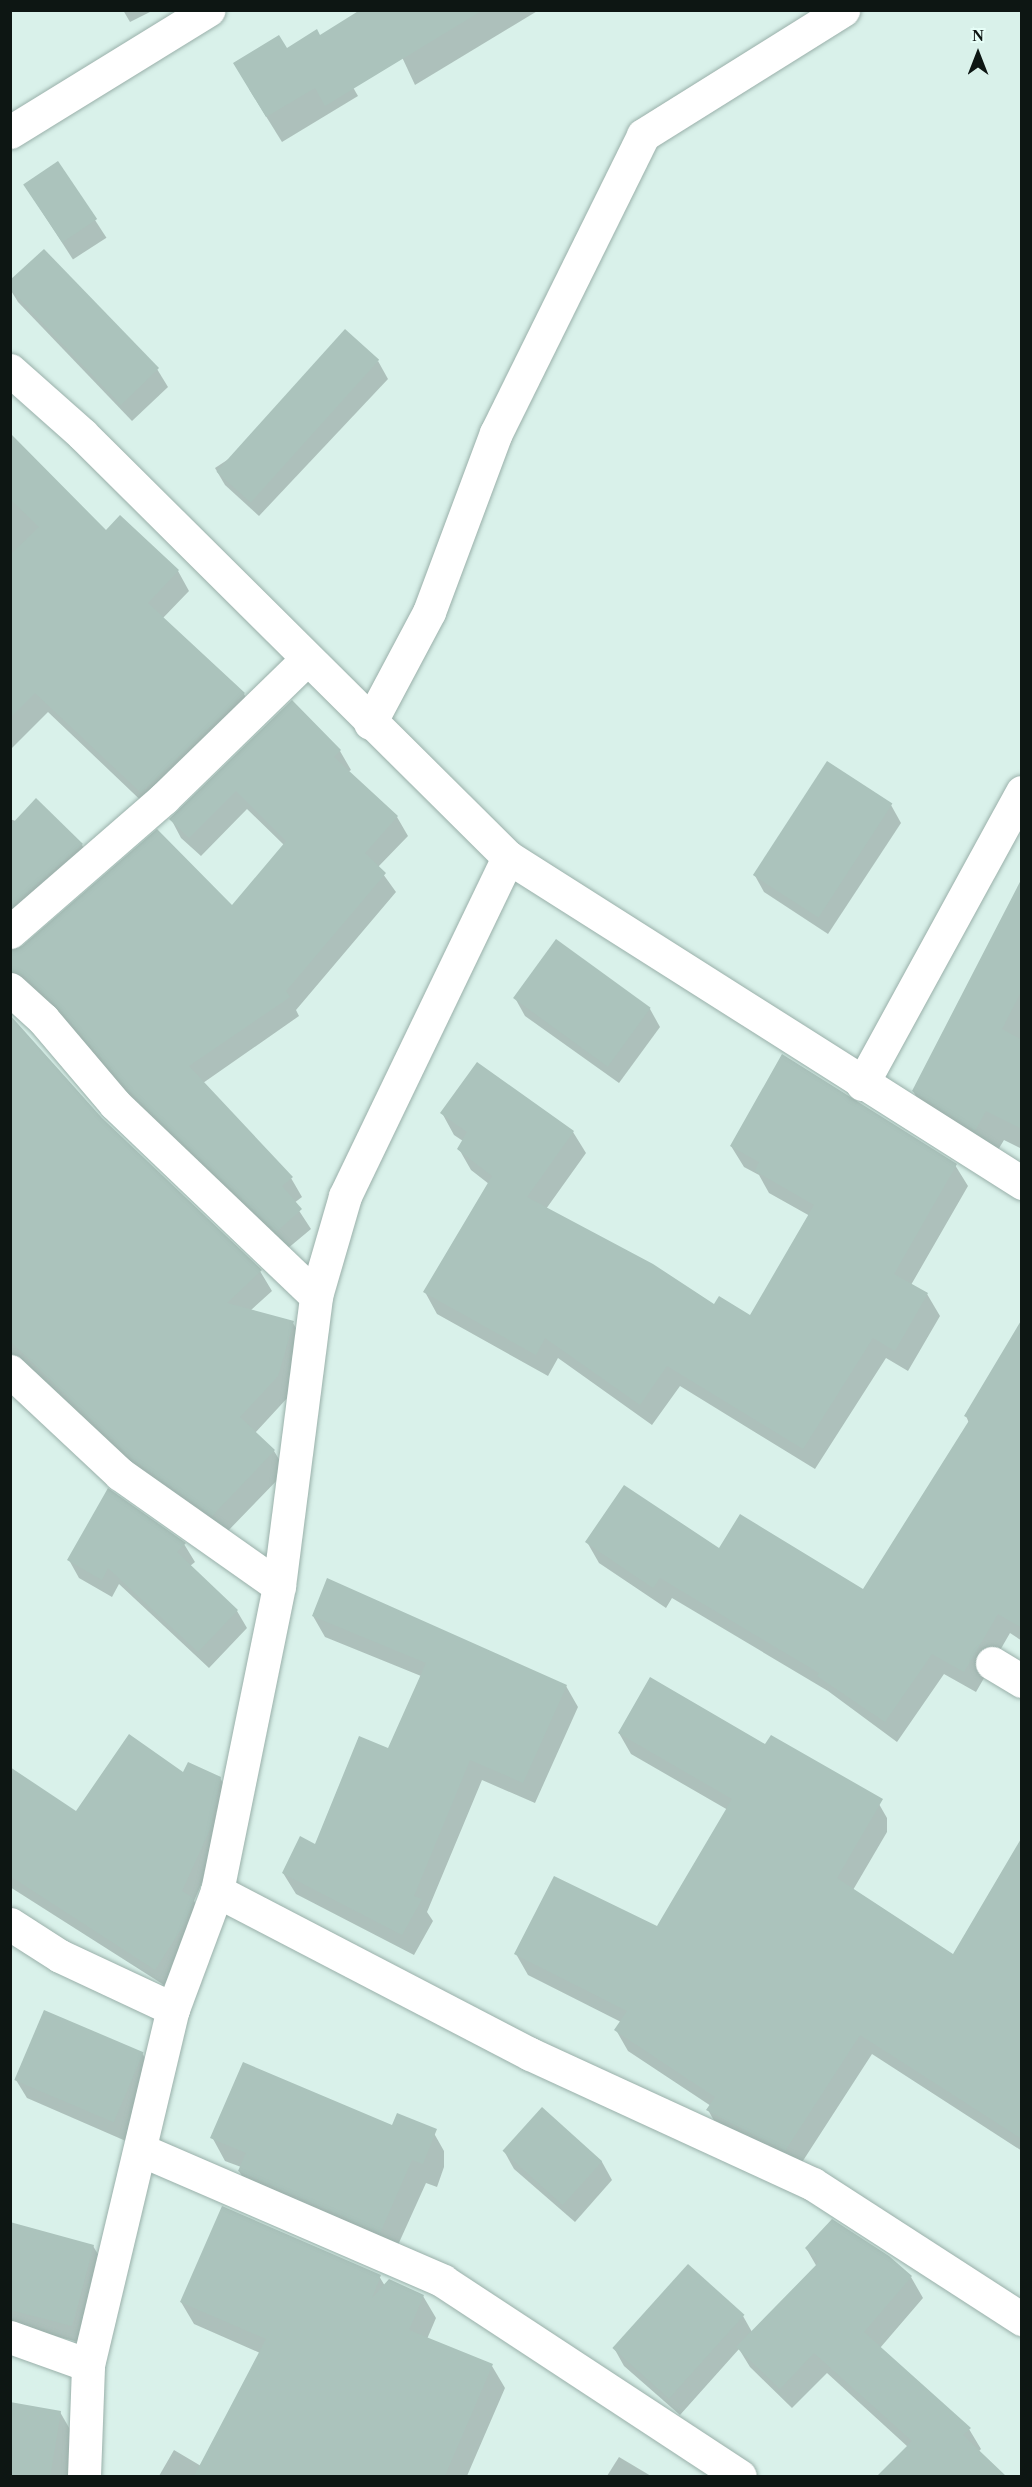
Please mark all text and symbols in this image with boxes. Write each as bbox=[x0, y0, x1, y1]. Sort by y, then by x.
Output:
north arrow bbox=[948, 24, 1008, 84]
text: N bbox=[972, 27, 984, 44]

